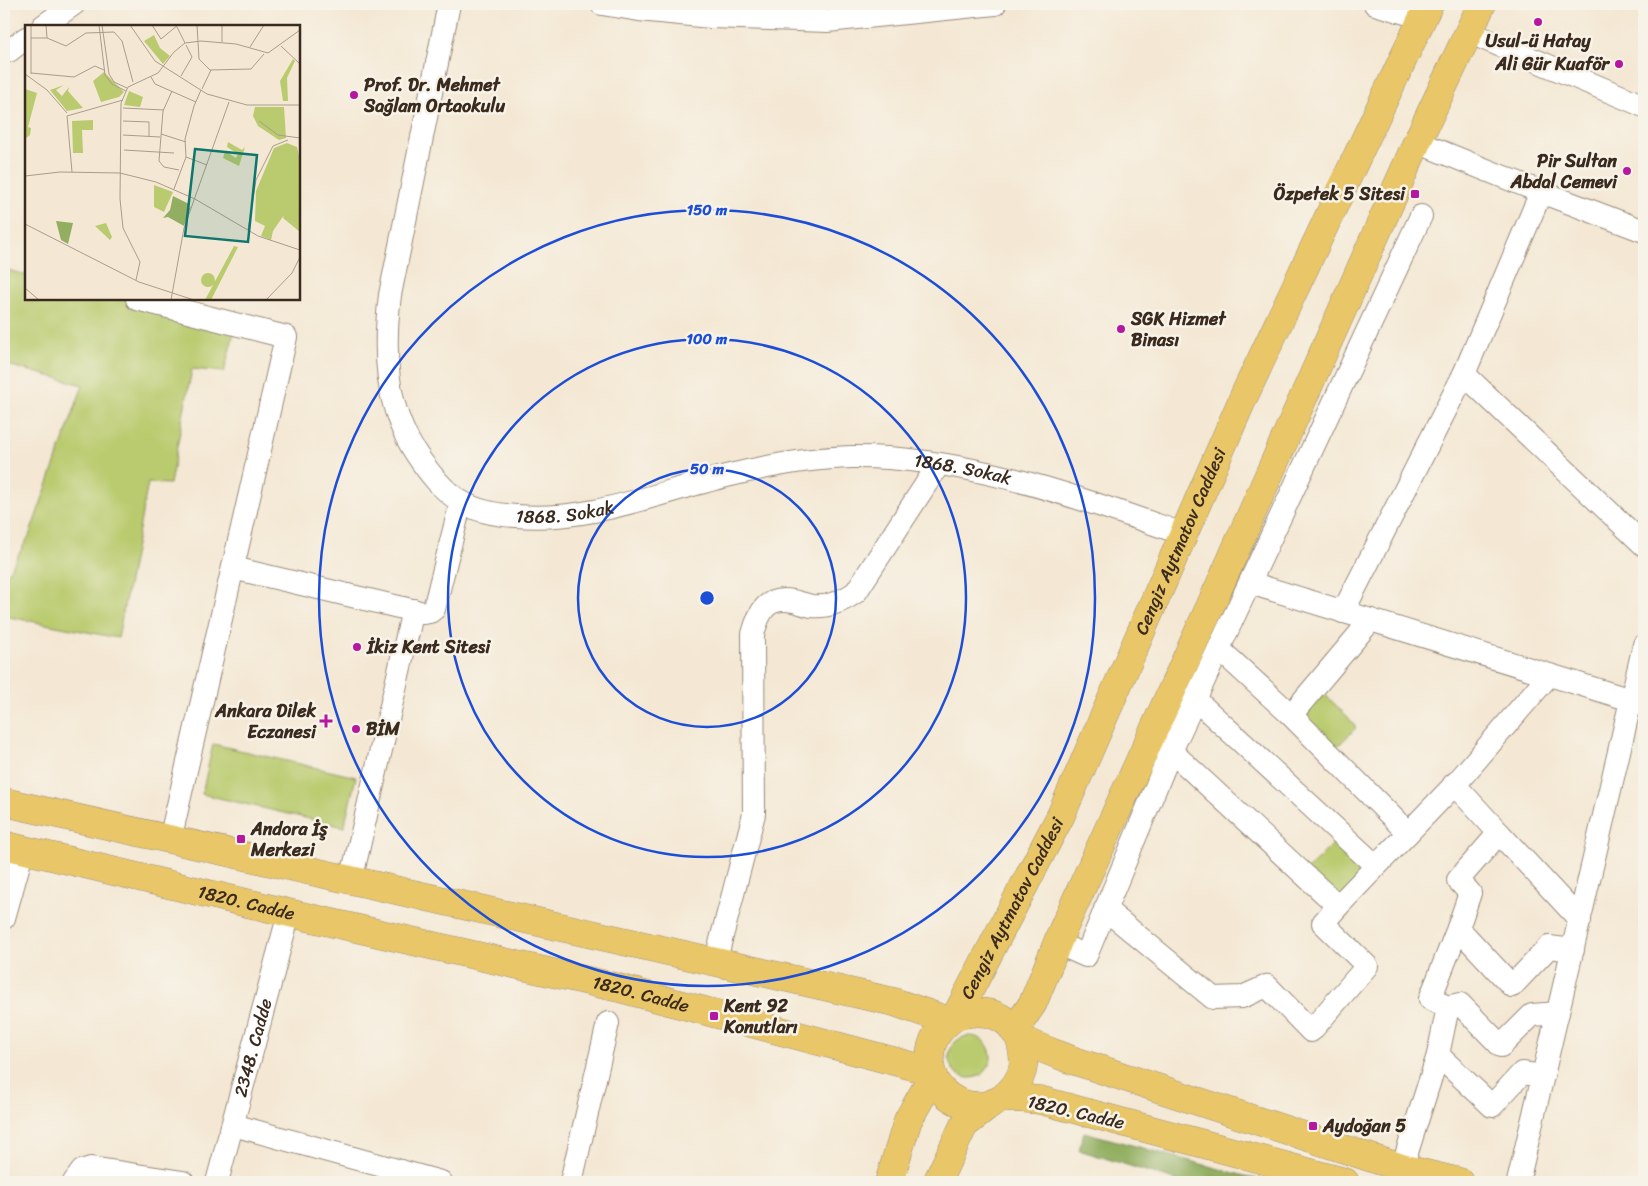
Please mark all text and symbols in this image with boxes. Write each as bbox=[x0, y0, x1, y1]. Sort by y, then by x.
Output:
marker: Usul-ü Hatay bbox=[1532, 16, 1544, 28]
inset map bbox=[25, 25, 300, 300]
place label: Usul-ü Hatay bbox=[1485, 25, 1591, 57]
place label: Ali Gür Kuaför bbox=[1495, 48, 1611, 80]
marker: Ali Gür Kuaför bbox=[1613, 58, 1625, 70]
place label: Prof. Dr. Mehmet Sağlam Ortaokulu bbox=[363, 69, 506, 122]
marker: Prof. Dr. Mehmet Sağlam Ortaokulu bbox=[348, 89, 360, 101]
place label: Pir Sultan Abdal Cemevi bbox=[1510, 145, 1618, 198]
marker: Pir Sultan Abdal Cemevi bbox=[1621, 165, 1633, 177]
place label: Özpetek 5 Sitesi bbox=[1274, 178, 1406, 210]
marker: Özpetek 5 Sitesi bbox=[1409, 188, 1421, 200]
text: 150 m bbox=[687, 197, 728, 223]
place label: SGK Hizmet Binası bbox=[1130, 303, 1227, 356]
marker: SGK Hizmet Binası bbox=[1115, 323, 1127, 335]
text: 100 m bbox=[687, 326, 728, 352]
street label: Cengiz Aytmatov Caddesi bbox=[1126, 442, 1236, 640]
street label: 1868. Sokak bbox=[912, 444, 1015, 494]
text: 50 m bbox=[690, 456, 725, 482]
street label: 1868. Sokak bbox=[515, 491, 618, 533]
centre of rings bbox=[698, 589, 716, 607]
place label: İkiz Kent Sitesi bbox=[366, 631, 491, 663]
marker: İkiz Kent Sitesi bbox=[351, 641, 363, 653]
place label: Ankara Dilek Eczanesi bbox=[214, 695, 317, 748]
place label: BİM bbox=[366, 713, 400, 745]
marker: Ankara Dilek Eczanesi bbox=[320, 715, 332, 727]
marker: BİM bbox=[350, 723, 362, 735]
street label: Cengiz Aytmatov Caddesi bbox=[951, 811, 1073, 1005]
place label: Andora İş Merkezi bbox=[250, 813, 328, 866]
marker: Andora İş Merkezi bbox=[235, 833, 247, 845]
street label: 1820. Cadde bbox=[194, 876, 298, 930]
street label: 1820. Cadde bbox=[589, 966, 693, 1022]
place label: Kent 92 Konutları bbox=[723, 990, 798, 1043]
street label: 2348. Cadde bbox=[224, 995, 281, 1101]
marker: Kent 92 Konutları bbox=[708, 1010, 720, 1022]
street label: 1820. Cadde bbox=[1024, 1085, 1128, 1139]
place label: Aydoğan 5 bbox=[1322, 1110, 1406, 1142]
marker: Aydoğan 5 bbox=[1307, 1120, 1319, 1132]

